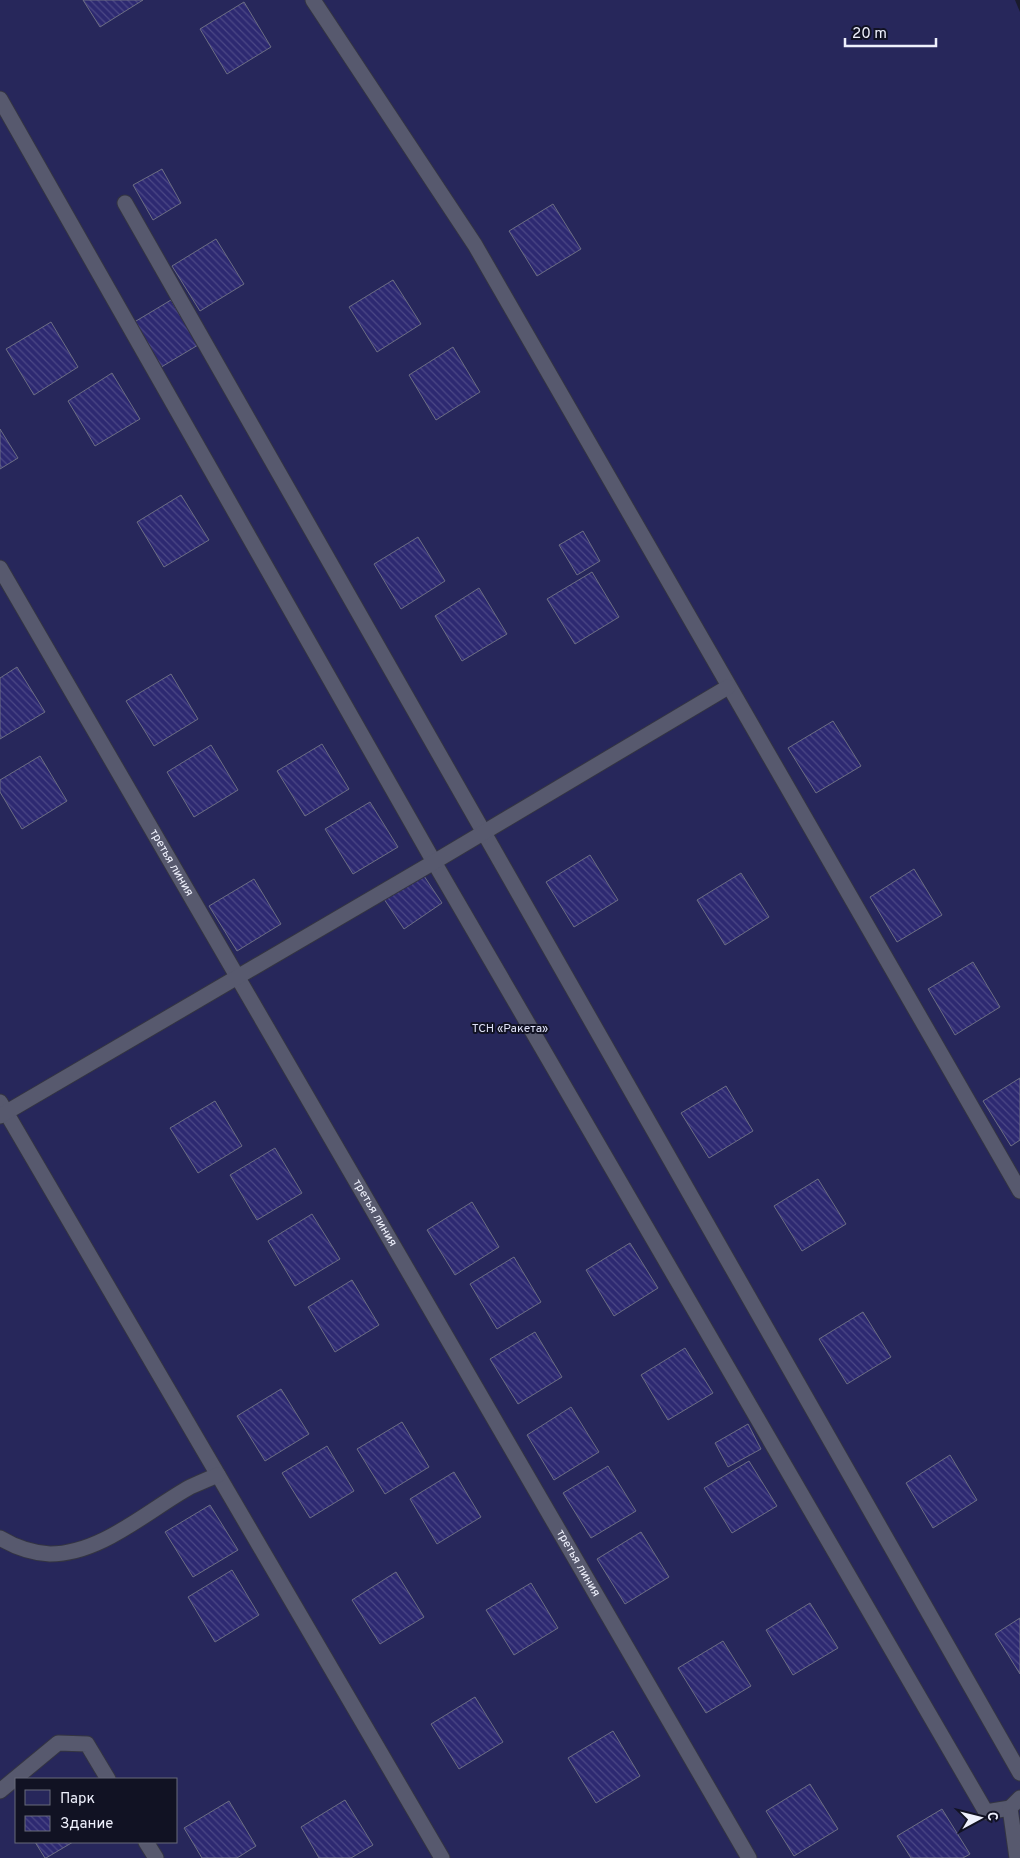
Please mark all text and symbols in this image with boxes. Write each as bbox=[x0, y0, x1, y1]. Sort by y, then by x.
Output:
scale bar bbox=[845, 15, 936, 47]
text: 20 m bbox=[852, 25, 887, 44]
street label: третья линия bbox=[145, 826, 197, 900]
park label: ТСН «Ракета» bbox=[472, 1021, 548, 1037]
street label: третья линия bbox=[349, 1176, 400, 1250]
street label: третья линия bbox=[552, 1527, 604, 1600]
legend bbox=[15, 1778, 178, 1843]
text: Парк bbox=[60, 1790, 95, 1809]
north arrow bbox=[955, 1793, 1005, 1843]
text: С bbox=[982, 1811, 1000, 1822]
text: Здание bbox=[60, 1815, 113, 1834]

